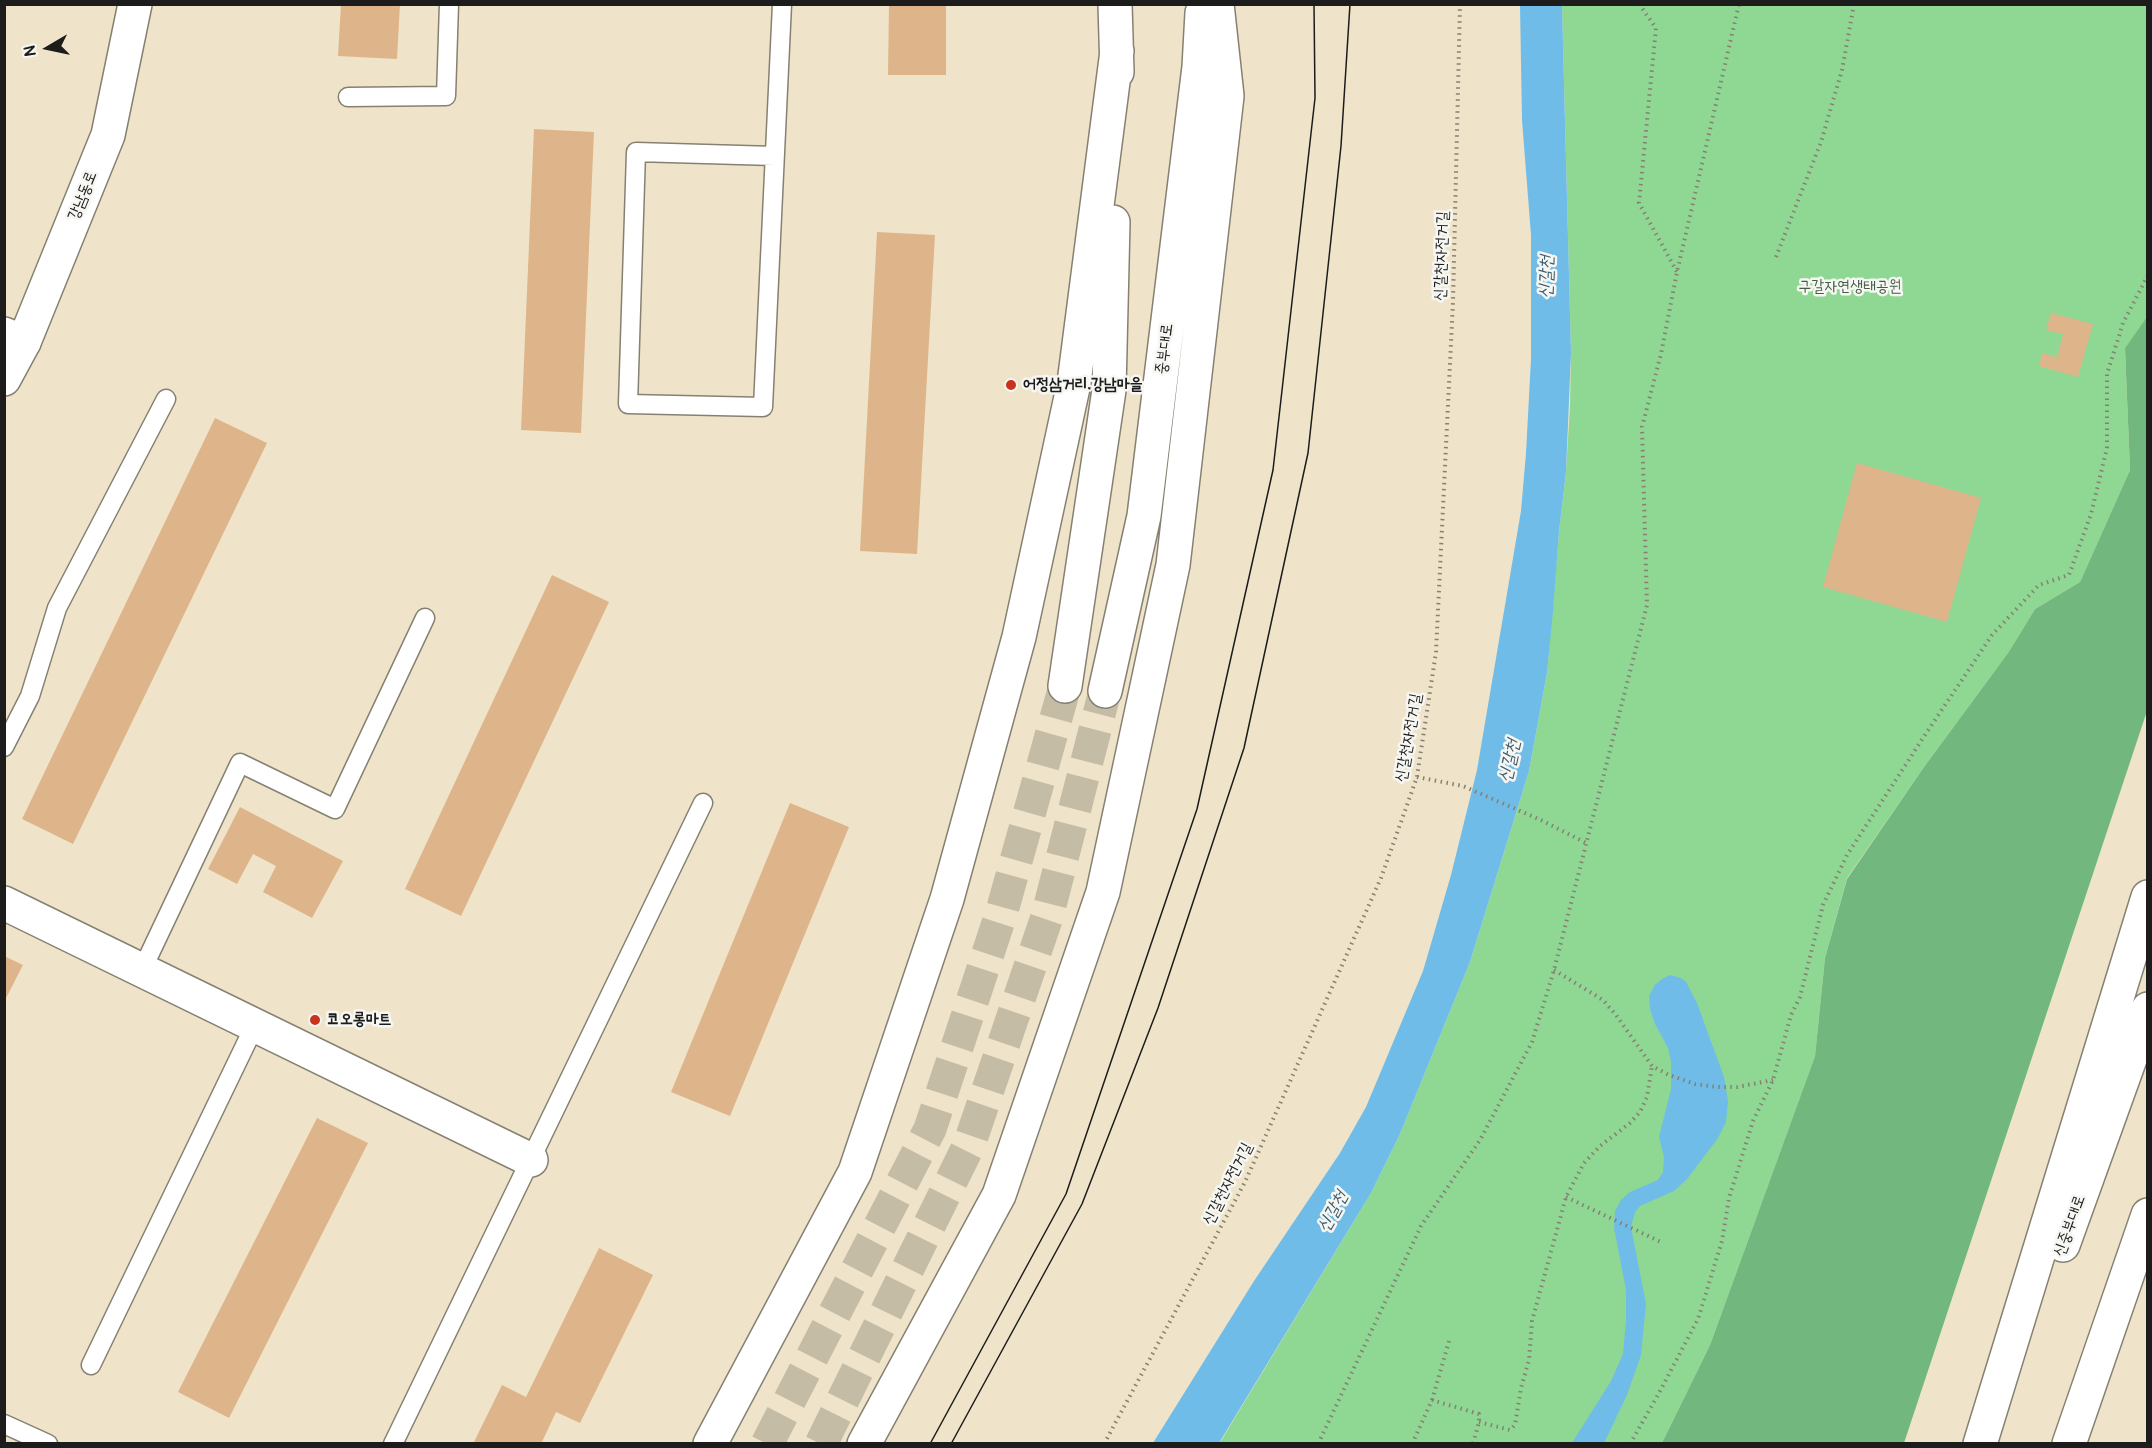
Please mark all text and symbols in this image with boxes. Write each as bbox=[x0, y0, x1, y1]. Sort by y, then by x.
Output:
north arrow bbox=[18, 18, 78, 78]
text: N bbox=[19, 44, 41, 58]
street label: 강남동로 bbox=[64, 169, 102, 223]
street label: 신갈천자전거길 bbox=[1431, 211, 1453, 301]
water label: 신갈천 bbox=[1535, 255, 1559, 299]
park label: 구갈자연생태공원 bbox=[1798, 277, 1901, 297]
street label: 중부대로 bbox=[1152, 322, 1178, 376]
place label: 어정삼거리.강남마을 bbox=[1023, 375, 1142, 395]
marker: 어정삼거리.강남마을 bbox=[1004, 378, 1018, 392]
street label: 신갈천자전거길 bbox=[1392, 692, 1426, 784]
water label: 신갈천 bbox=[1495, 737, 1525, 785]
place label: 코오롱마트 bbox=[327, 1010, 391, 1030]
marker: 코오롱마트 bbox=[308, 1013, 322, 1027]
street label: 신갈천자전거길 bbox=[1199, 1139, 1257, 1229]
water label: 신갈천 bbox=[1313, 1188, 1353, 1236]
street label: 신중부대로 bbox=[2050, 1192, 2090, 1260]

